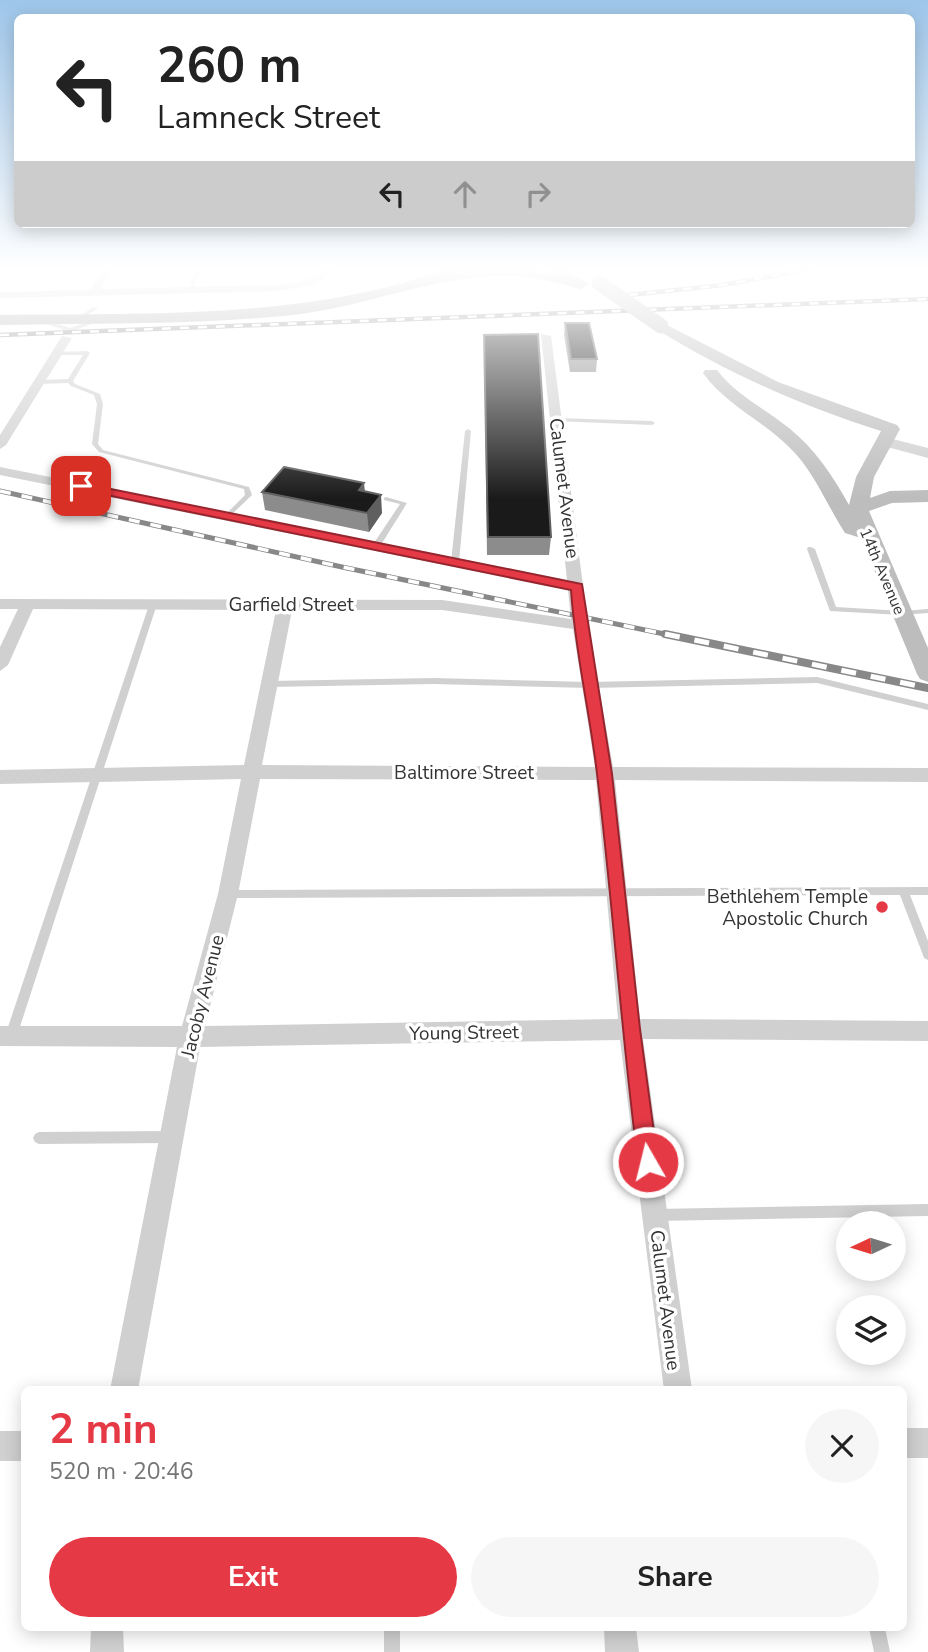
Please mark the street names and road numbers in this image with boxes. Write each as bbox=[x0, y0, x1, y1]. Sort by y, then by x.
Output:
street label: Calumet Avenue bbox=[542, 416, 586, 560]
street label: 14th Avenue bbox=[854, 525, 910, 618]
street label: Garfield Street bbox=[228, 592, 354, 618]
street label: Baltimore Street bbox=[394, 760, 534, 786]
street label: Jacoby Avenue bbox=[175, 932, 231, 1061]
street label: Young Street bbox=[408, 1019, 519, 1047]
street label: Calumet Avenue bbox=[643, 1228, 687, 1372]

